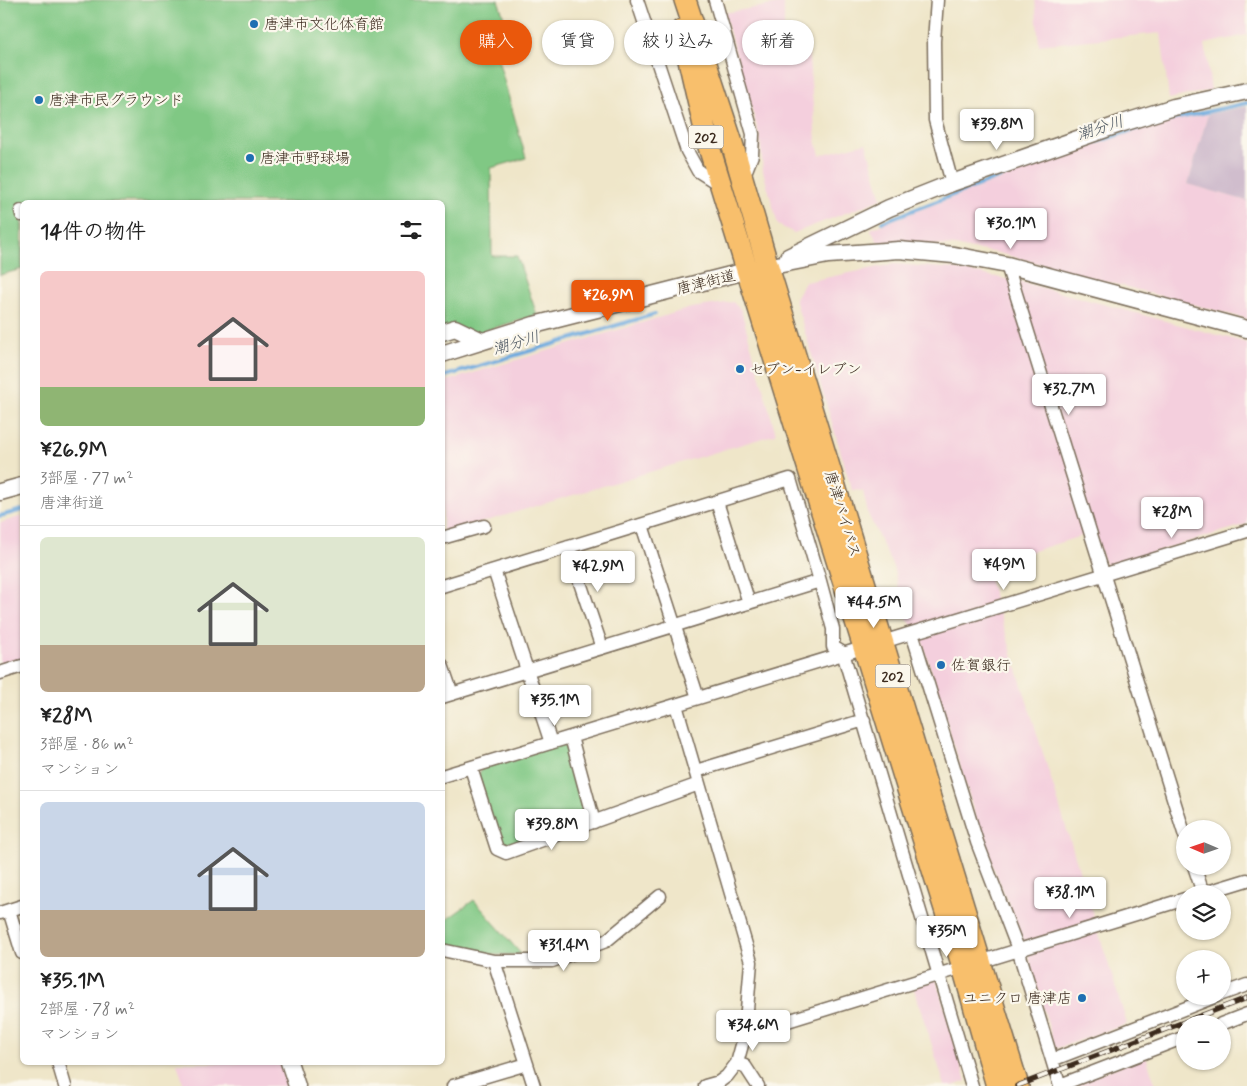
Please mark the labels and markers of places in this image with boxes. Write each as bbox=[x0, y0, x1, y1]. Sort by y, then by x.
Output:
place label: 唐津市文化体育館 bbox=[264, 15, 384, 35]
marker: 唐津市文化体育館 bbox=[248, 18, 260, 30]
place label: 唐津市民グラウンド bbox=[49, 91, 184, 111]
marker: 唐津市民グラウンド bbox=[33, 94, 45, 106]
pin: ¥39.8M bbox=[956, 108, 1038, 151]
place label: 唐津市野球場 bbox=[260, 149, 350, 169]
marker: 唐津市野球場 bbox=[244, 152, 256, 164]
pin: ¥30.1M bbox=[970, 208, 1052, 250]
pin: ¥26.9M bbox=[567, 280, 649, 322]
place label: セブン-イレブン bbox=[750, 360, 862, 380]
marker: セブン-イレブン bbox=[734, 363, 746, 375]
pin: ¥32.7M bbox=[1028, 374, 1110, 416]
pin: ¥28M bbox=[1142, 496, 1202, 539]
pin: ¥49M bbox=[974, 548, 1034, 591]
pin: ¥42.9M bbox=[557, 550, 639, 593]
pin: ¥44.5M bbox=[833, 586, 915, 629]
place label: 佐賀銀行 bbox=[951, 656, 1011, 676]
marker: 佐賀銀行 bbox=[935, 659, 947, 671]
pin: ¥35.1M bbox=[514, 684, 596, 727]
pin: ¥39.8M bbox=[511, 808, 593, 851]
pin: ¥38.1M bbox=[1029, 876, 1111, 919]
pin: ¥35M bbox=[917, 916, 977, 958]
pin: ¥31.4M bbox=[523, 930, 605, 972]
place label: ユニクロ 唐津店 bbox=[963, 989, 1072, 1009]
marker: ユニクロ 唐津店 bbox=[1076, 992, 1088, 1004]
pin: ¥34.6M bbox=[712, 1010, 794, 1052]

